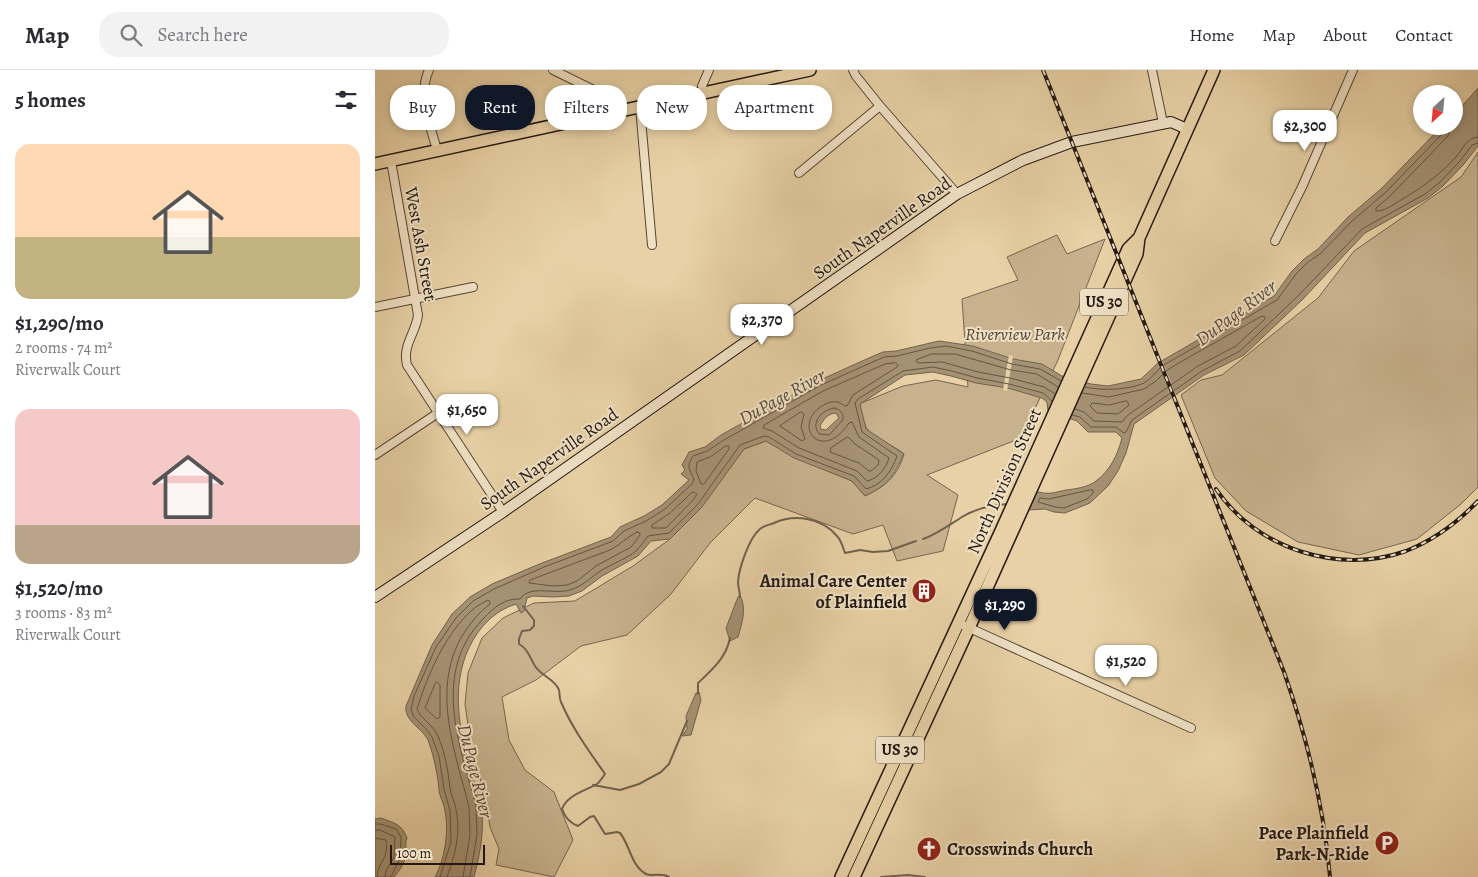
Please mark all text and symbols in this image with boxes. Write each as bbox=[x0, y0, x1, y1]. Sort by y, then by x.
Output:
search box bbox=[99, 12, 449, 57]
text: Map bbox=[25, 19, 69, 51]
icon: search bbox=[117, 21, 145, 49]
text: Search here bbox=[157, 22, 248, 48]
text: Home bbox=[1189, 23, 1234, 47]
text: Map bbox=[1262, 23, 1295, 47]
text: About bbox=[1323, 23, 1367, 47]
text: Contact bbox=[1395, 23, 1453, 47]
chip: Buy bbox=[390, 85, 455, 130]
chip: Rent bbox=[465, 85, 535, 130]
chip: Filters bbox=[545, 85, 627, 130]
chip: New bbox=[637, 85, 707, 130]
chip: Apartment bbox=[717, 85, 832, 130]
north arrow bbox=[1413, 85, 1463, 135]
map controls bbox=[1413, 85, 1463, 135]
text: 5 homes bbox=[15, 86, 86, 114]
icon: filters bbox=[332, 86, 360, 114]
pin: $2,300 bbox=[1264, 109, 1346, 152]
text: $2,300 bbox=[1284, 115, 1326, 137]
street label: South Naperville Road bbox=[808, 171, 956, 285]
icon: home bbox=[143, 177, 233, 267]
street label: West Ash Street bbox=[399, 184, 443, 303]
water label: DuPage River bbox=[1190, 273, 1283, 352]
road number: US 30 bbox=[1080, 288, 1128, 316]
pin: $2,370 bbox=[721, 304, 803, 346]
text: $1,290/mo bbox=[15, 309, 104, 337]
text: $2,370 bbox=[741, 309, 783, 331]
park label: Riverview Park bbox=[965, 322, 1065, 346]
text: 2 rooms · 74 m² bbox=[15, 337, 113, 359]
text: Riverwalk Court bbox=[15, 359, 121, 381]
water label: DuPage River bbox=[734, 362, 831, 432]
pin: $1,650 bbox=[426, 394, 508, 436]
text: $1,650 bbox=[447, 399, 487, 421]
street label: South Naperville Road bbox=[475, 402, 623, 516]
street label: North Division Street bbox=[961, 404, 1047, 558]
icon: home bbox=[143, 442, 233, 532]
place label: Animal Care Center of Plainfield bbox=[759, 569, 908, 614]
text: $1,520/mo bbox=[15, 574, 103, 602]
building icon: Animal Care Center of Plainfield bbox=[911, 578, 937, 604]
pin: $1,290 bbox=[964, 588, 1046, 631]
text: $1,290 bbox=[985, 594, 1025, 616]
text: 3 rooms · 83 m² bbox=[15, 602, 112, 624]
text: Riverwalk Court bbox=[15, 624, 121, 646]
pin: $1,520 bbox=[1085, 644, 1167, 687]
text: $1,520 bbox=[1106, 650, 1146, 672]
water label: DuPage River bbox=[451, 722, 500, 822]
road number: US 30 bbox=[876, 736, 924, 764]
place label: Pace Plainfield Park-N-Ride bbox=[1258, 821, 1369, 866]
parking icon: Pace Plainfield Park-N-Ride bbox=[1374, 830, 1400, 856]
church icon: Crosswinds Church bbox=[916, 836, 942, 862]
place label: Crosswinds Church bbox=[947, 837, 1093, 861]
scale bar bbox=[390, 842, 485, 865]
text: 100 m bbox=[397, 844, 431, 863]

